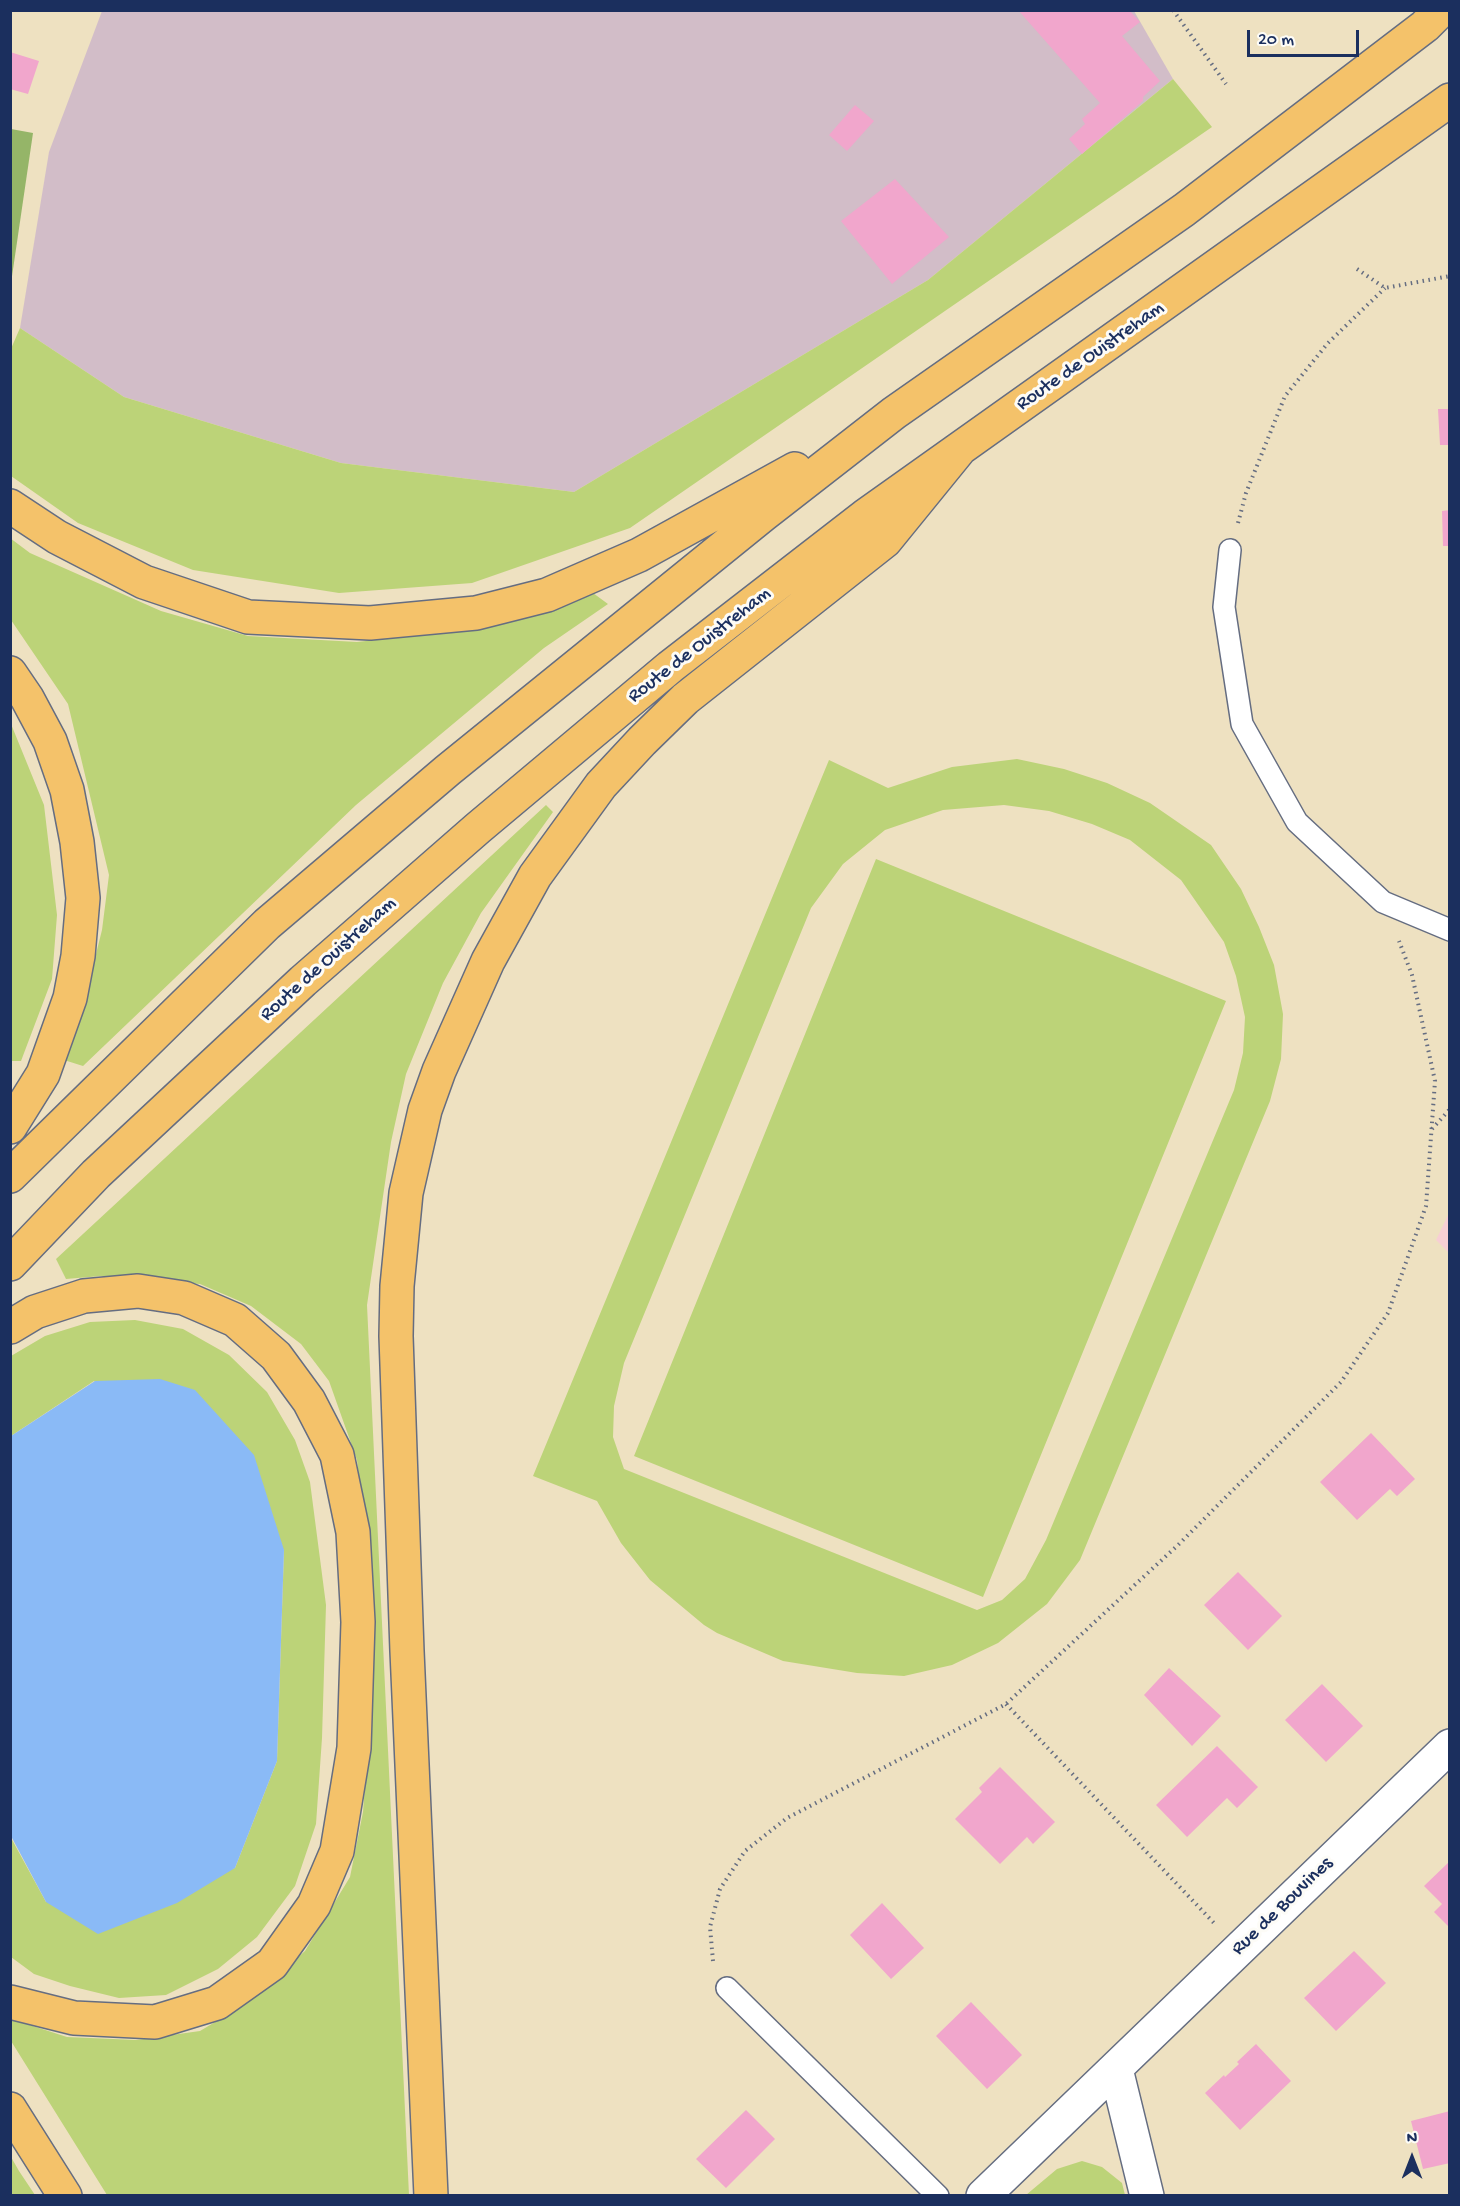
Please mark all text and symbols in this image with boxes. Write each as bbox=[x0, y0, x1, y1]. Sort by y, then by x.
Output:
scale bar bbox=[1250, 18, 1362, 56]
text: 20 m bbox=[1258, 30, 1294, 51]
street label: Route de Ouistreham bbox=[1012, 297, 1170, 417]
street label: Route de Ouistreham bbox=[624, 583, 776, 709]
street label: Route de Ouistreham bbox=[256, 893, 402, 1027]
street label: Rue de Bouvines bbox=[1227, 1853, 1339, 1961]
north arrow bbox=[1382, 2128, 1442, 2188]
text: N bbox=[1407, 2130, 1417, 2149]

